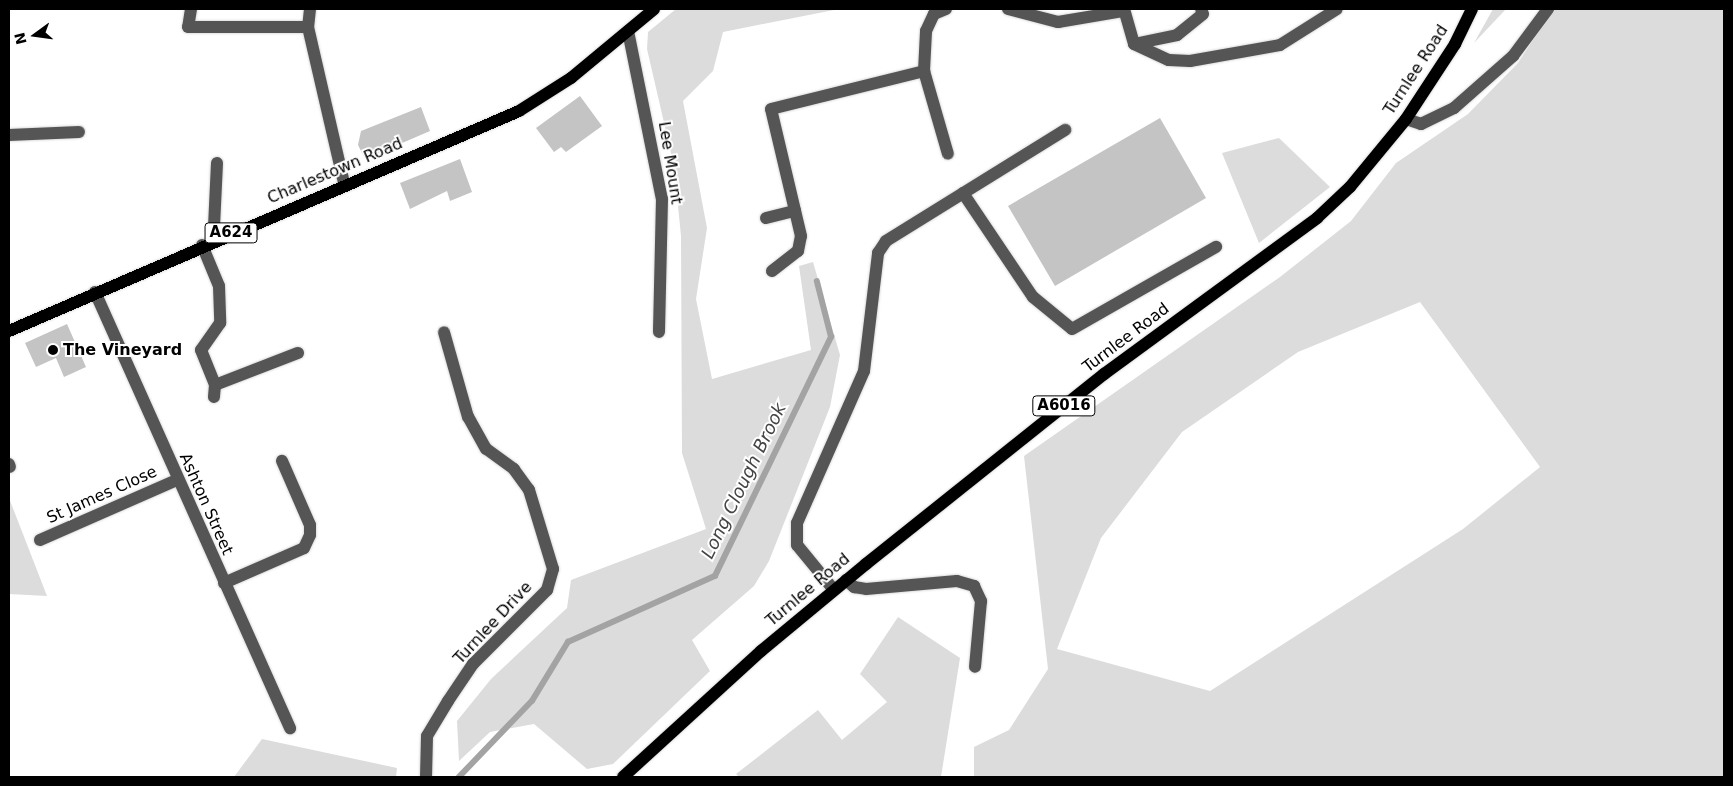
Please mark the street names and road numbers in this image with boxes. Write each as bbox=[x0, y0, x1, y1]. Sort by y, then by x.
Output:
street label: Turnlee Road bbox=[1380, 21, 1452, 119]
street label: Lee Mount bbox=[654, 120, 686, 206]
street label: Charlestown Road bbox=[265, 134, 405, 208]
road number: A624 bbox=[204, 220, 258, 246]
street label: Turnlee Road bbox=[1079, 299, 1173, 377]
road number: A6016 bbox=[1032, 394, 1096, 418]
street label: Ashton Street bbox=[175, 450, 237, 558]
street label: St James Close bbox=[44, 462, 160, 528]
street label: Turnlee Road bbox=[762, 549, 854, 631]
street label: Turnlee Drive bbox=[450, 578, 536, 668]

